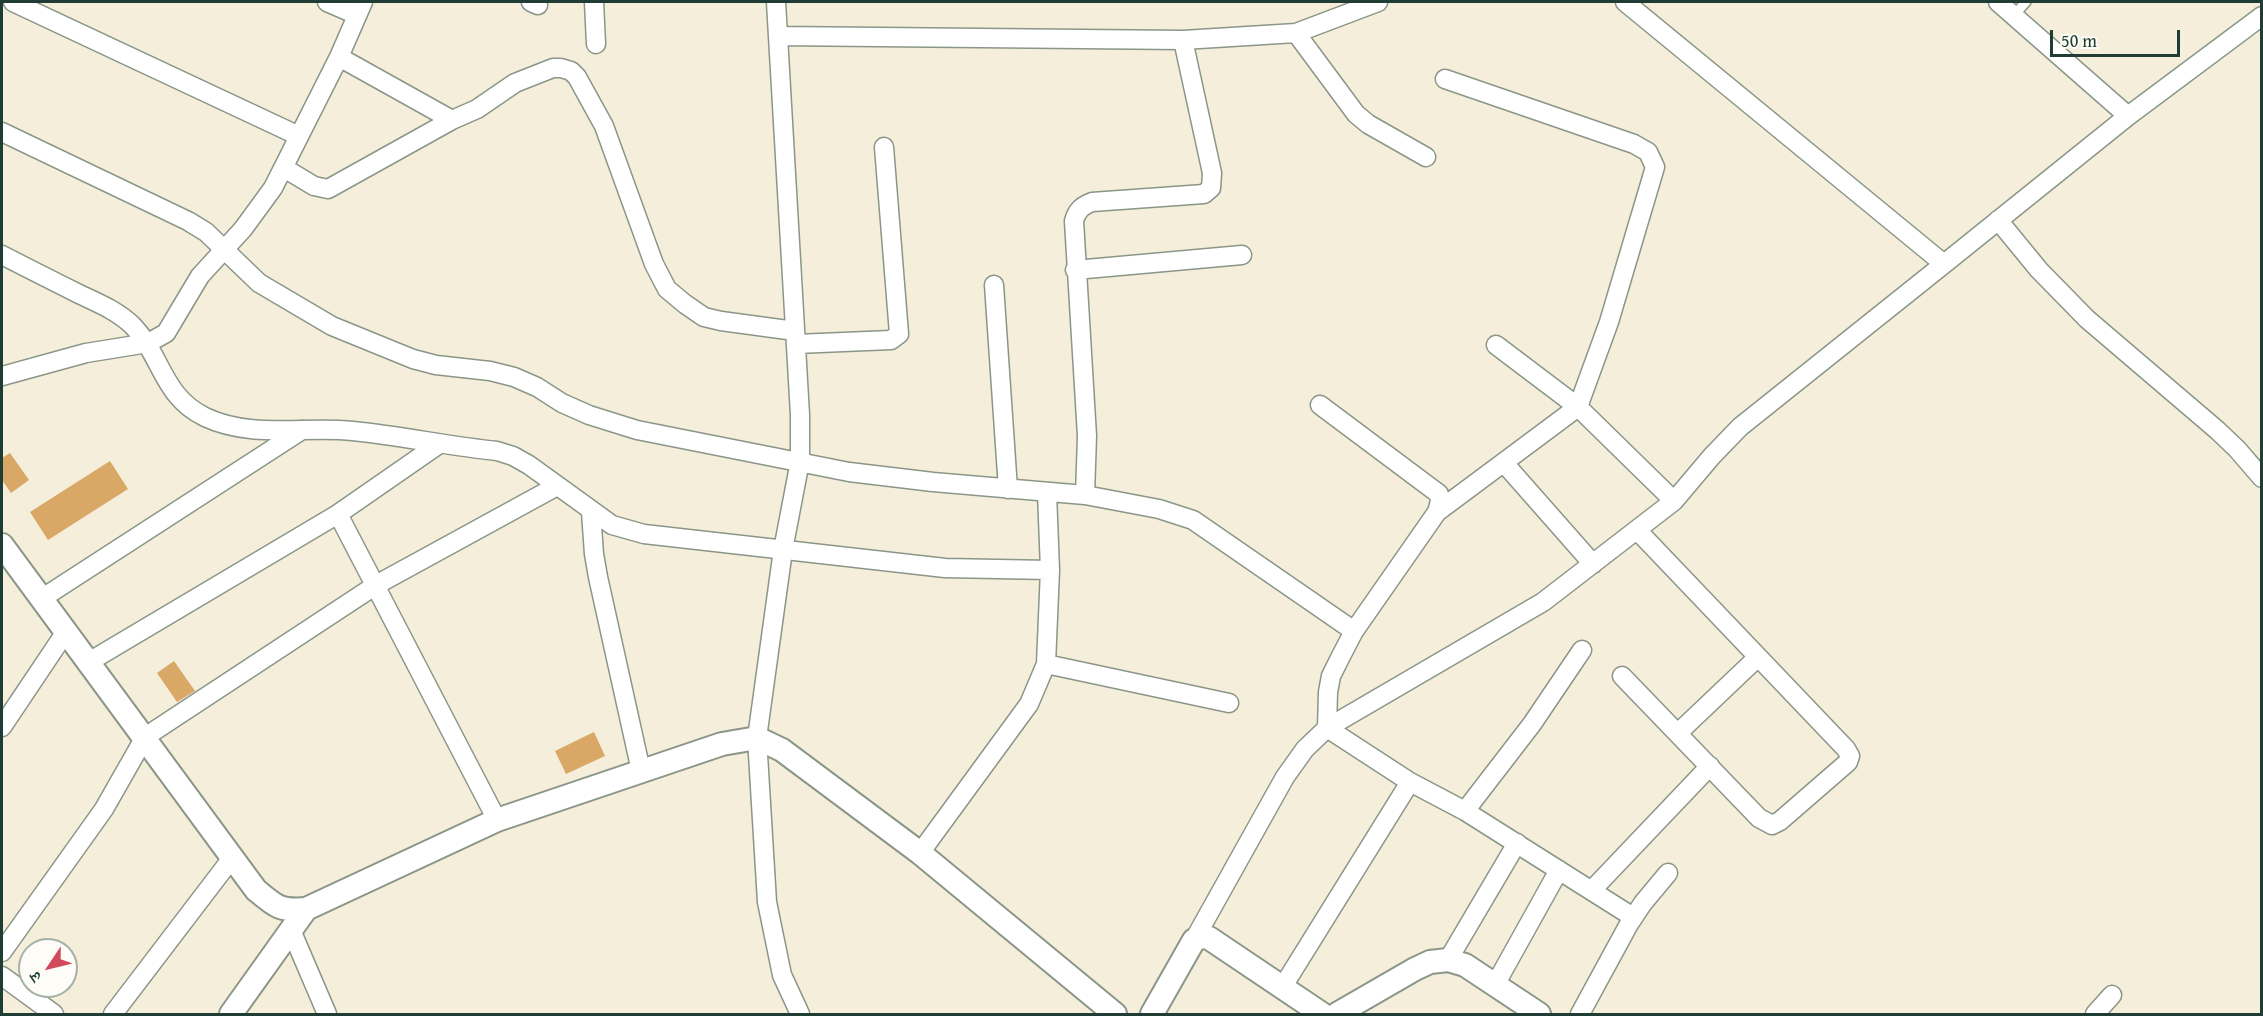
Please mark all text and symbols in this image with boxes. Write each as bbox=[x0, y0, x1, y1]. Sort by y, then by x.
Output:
scale bar bbox=[2053, 18, 2184, 56]
text: 50 m bbox=[2061, 27, 2097, 54]
north arrow bbox=[18, 938, 78, 998]
text: उ bbox=[23, 967, 47, 987]

